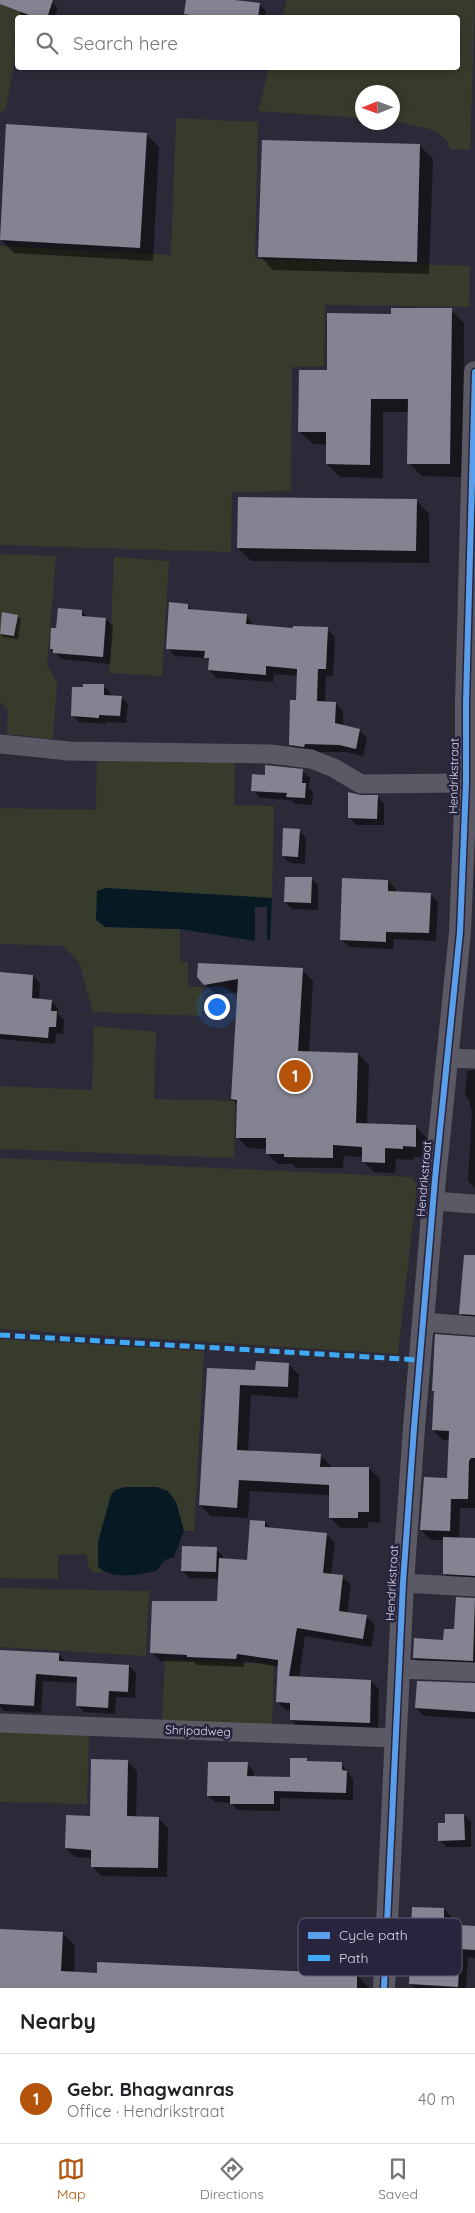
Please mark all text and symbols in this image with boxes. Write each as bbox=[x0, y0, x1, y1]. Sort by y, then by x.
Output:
search box bbox=[15, 15, 460, 70]
icon: search bbox=[33, 29, 61, 57]
text: Search here bbox=[73, 31, 178, 55]
north arrow bbox=[355, 85, 400, 130]
street label: Hendrikstraat bbox=[445, 738, 462, 814]
your location bbox=[204, 994, 230, 1020]
pin: 1 bbox=[279, 1057, 311, 1095]
street label: Hendrikstraat bbox=[413, 1140, 434, 1218]
street label: Hendrikstraat bbox=[382, 1545, 401, 1621]
street label: Shripadweg bbox=[165, 1722, 231, 1739]
legend bbox=[298, 1918, 462, 1976]
text: Cycle path bbox=[339, 1926, 408, 1944]
text: Path bbox=[339, 1949, 368, 1967]
text: Nearby bbox=[20, 2008, 96, 2034]
text: Gebr. Bhagwanras bbox=[67, 2077, 234, 2101]
text: 1 bbox=[33, 2089, 39, 2109]
text: 40 m bbox=[418, 2089, 455, 2109]
text: Office · Hendrikstraat bbox=[67, 2101, 225, 2121]
tab: Map bbox=[57, 2155, 86, 2203]
tab: Directions bbox=[200, 2155, 264, 2203]
tab: Saved bbox=[378, 2155, 418, 2203]

